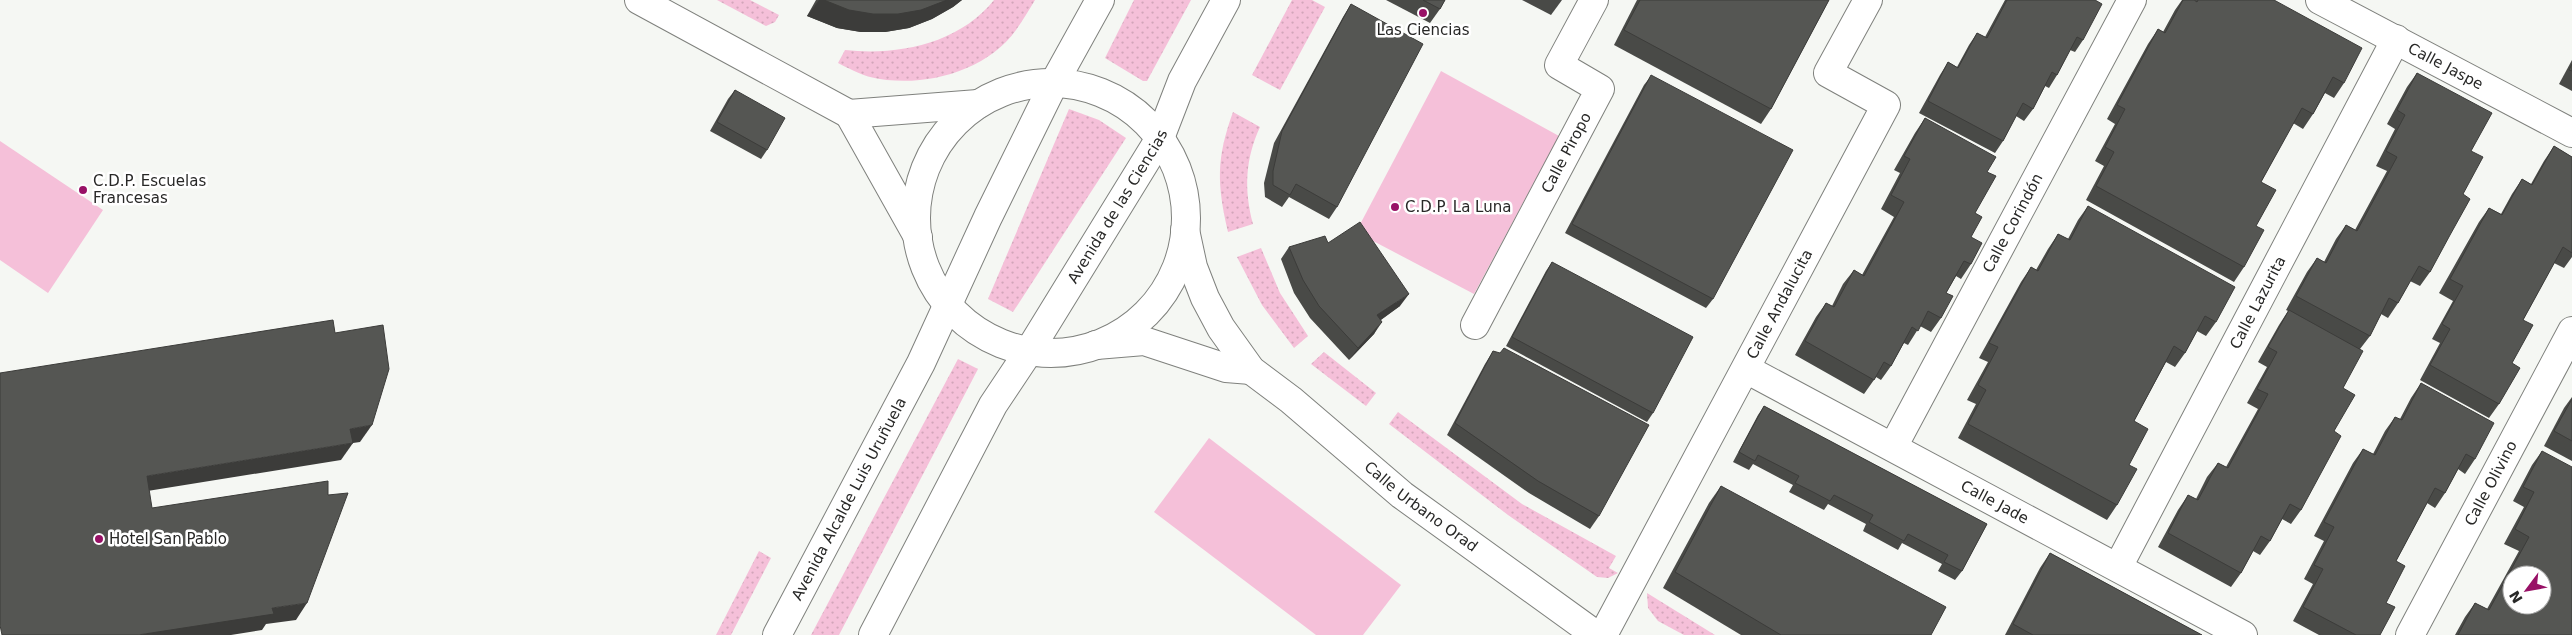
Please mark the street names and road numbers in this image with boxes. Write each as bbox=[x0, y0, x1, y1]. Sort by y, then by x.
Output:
street label: Calle Jaspe bbox=[2405, 39, 2486, 93]
street label: Calle Piropo bbox=[1538, 109, 1595, 196]
street label: Avenida de las Ciencias bbox=[1064, 127, 1171, 287]
street label: Calle Corindón bbox=[1979, 170, 2047, 276]
street label: Calle Andalucita bbox=[1743, 246, 1816, 362]
street label: Calle Lazurita bbox=[2226, 253, 2289, 352]
street label: Avenida Alcalde Luis Uruñuela bbox=[788, 394, 910, 603]
street label: Calle Olivino bbox=[2461, 438, 2521, 529]
street label: Calle Urbano Orad bbox=[1361, 458, 1481, 556]
street label: Calle Jade bbox=[1958, 477, 2032, 528]

